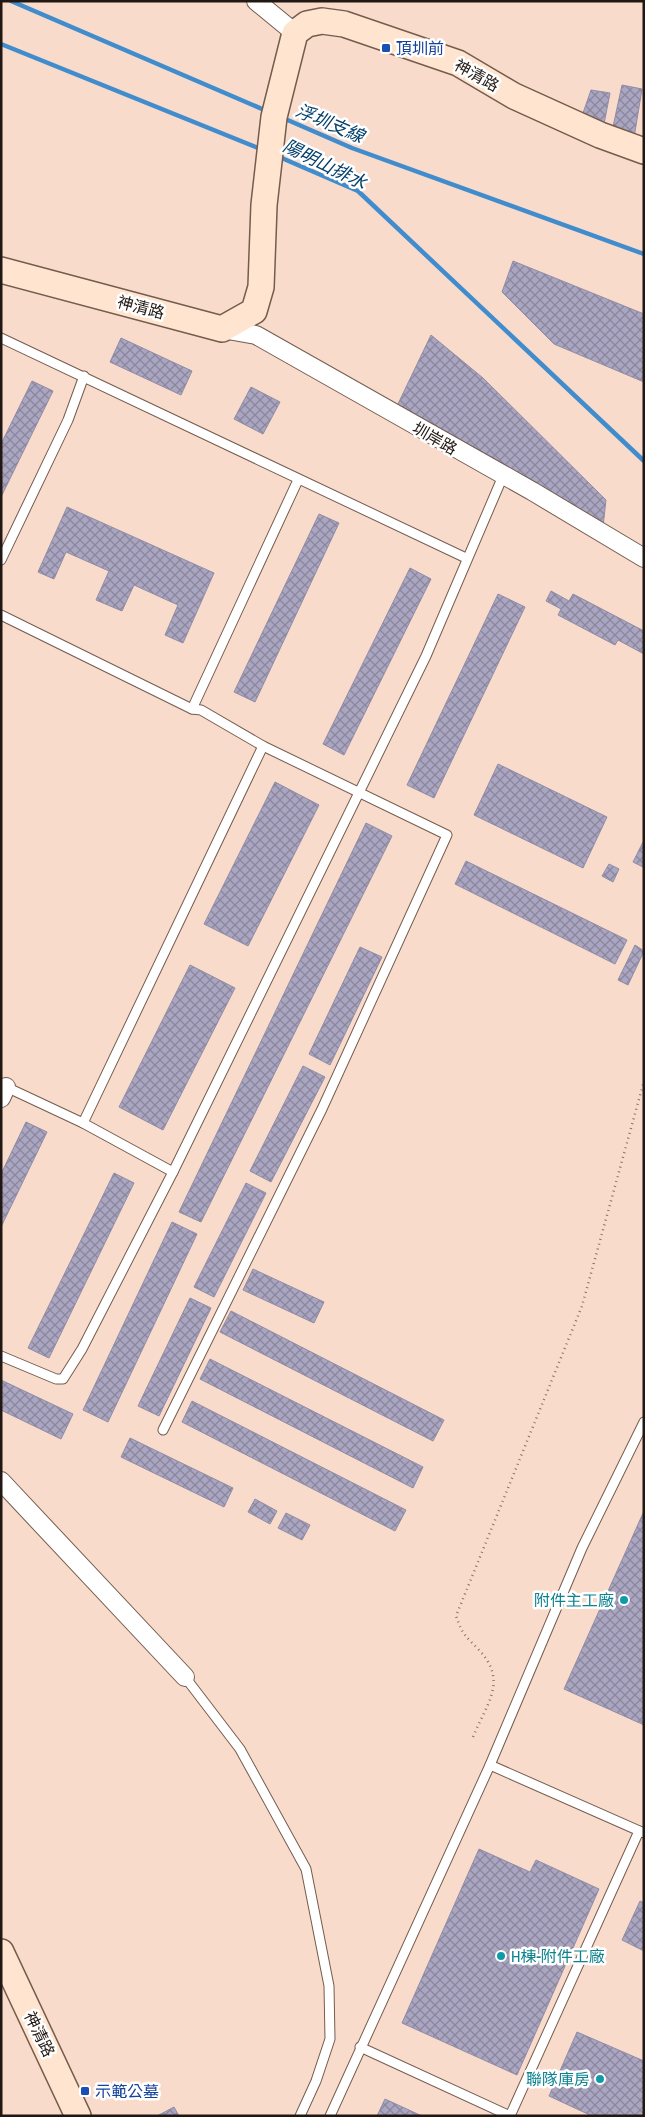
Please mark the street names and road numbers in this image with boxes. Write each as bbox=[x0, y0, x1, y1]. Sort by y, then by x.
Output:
street label: 神清路 bbox=[451, 54, 503, 96]
street label: 神清路 bbox=[115, 290, 167, 324]
street label: 圳岸路 bbox=[409, 416, 461, 460]
street label: 神清路 bbox=[20, 2008, 60, 2060]

